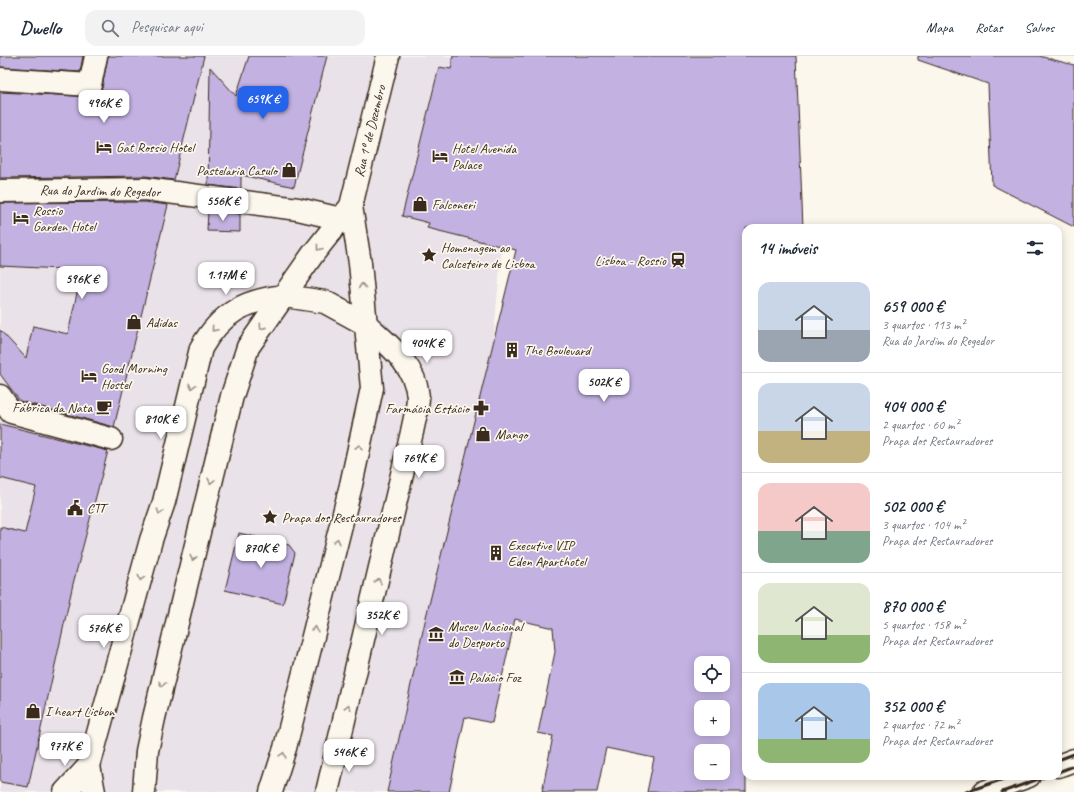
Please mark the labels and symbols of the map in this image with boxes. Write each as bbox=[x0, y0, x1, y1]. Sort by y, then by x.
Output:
street label: Rua 1º de Dezembro bbox=[350, 82, 390, 179]
pin: 659K € bbox=[230, 86, 296, 120]
pin: 496K € bbox=[71, 90, 137, 124]
hotel icon: Gat Rossio Hotel bbox=[95, 138, 113, 156]
place label: Gat Rossio Hotel bbox=[116, 139, 196, 156]
place label: Hotel Avenida Palace bbox=[452, 140, 517, 173]
hotel icon: Hotel Avenida Palace bbox=[431, 147, 449, 165]
shop icon: Pastelaria Casulo bbox=[280, 161, 298, 179]
place label: Pastelaria Casulo bbox=[197, 162, 279, 179]
street label: Rua do Jardim do Regedor bbox=[40, 181, 161, 201]
pin: 556K € bbox=[190, 188, 256, 222]
shop icon: Falconeri bbox=[411, 195, 429, 213]
place label: Falconeri bbox=[432, 196, 477, 213]
place label: Rossio Garden Hotel bbox=[33, 202, 98, 235]
hotel icon: Rossio Garden Hotel bbox=[12, 209, 30, 227]
place label: Homenagem ao Calceteiro de Lisboa bbox=[441, 239, 536, 272]
one-way arrow bbox=[316, 243, 323, 250]
place icon: Homenagem ao Calceteiro de Lisboa bbox=[420, 246, 438, 264]
station icon: Lisboa - Rossio bbox=[669, 251, 687, 269]
place label: Lisboa - Rossio bbox=[595, 252, 667, 269]
pin: 1.17M € bbox=[189, 262, 263, 296]
pin: 596K € bbox=[49, 266, 115, 300]
one-way arrow bbox=[358, 283, 367, 289]
shop icon: Adidas bbox=[125, 313, 143, 331]
place label: Adidas bbox=[146, 314, 178, 331]
one-way arrow bbox=[260, 323, 267, 330]
one-way arrow bbox=[211, 324, 218, 332]
pin: 404K € bbox=[394, 330, 460, 364]
building icon: The Boulevard bbox=[503, 341, 521, 359]
place label: The Boulevard bbox=[524, 342, 593, 359]
place label: Good Morning Hostel bbox=[101, 360, 168, 393]
hotel icon: Good Morning Hostel bbox=[80, 367, 98, 385]
pin: 502K € bbox=[571, 369, 637, 403]
one-way arrow bbox=[188, 382, 197, 389]
cafe icon: Fábrica da Nata bbox=[95, 398, 113, 416]
place label: Fábrica da Nata bbox=[12, 399, 93, 416]
pharmacy icon: Farmácia Estácio bbox=[472, 399, 490, 417]
place label: Farmácia Estácio bbox=[385, 400, 471, 417]
pin: 810K € bbox=[128, 406, 194, 440]
shop icon: Mango bbox=[474, 425, 492, 443]
place label: Mango bbox=[495, 426, 529, 443]
one-way arrow bbox=[355, 443, 363, 450]
pin: 769K € bbox=[386, 445, 452, 479]
one-way arrow bbox=[207, 477, 216, 484]
public building icon: CTT bbox=[66, 499, 84, 517]
place label: CTT bbox=[87, 500, 109, 517]
place icon: Praça dos Restauradores bbox=[261, 508, 279, 526]
one-way arrow bbox=[157, 509, 165, 516]
place label: Praça dos Restauradores bbox=[282, 509, 402, 526]
pin: 870K € bbox=[228, 535, 294, 569]
one-way arrow bbox=[332, 537, 340, 544]
place label: Executive VIP Eden Aparthotel bbox=[508, 537, 588, 570]
building icon: Executive VIP Eden Aparthotel bbox=[487, 544, 505, 562]
one-way arrow bbox=[189, 555, 197, 561]
one-way arrow bbox=[137, 574, 146, 581]
one-way arrow bbox=[373, 577, 381, 584]
pin: 352K € bbox=[349, 602, 415, 636]
pin: 576K € bbox=[71, 615, 137, 649]
place label: Museu Nacional do Desporto bbox=[448, 618, 525, 651]
museum icon: Museu Nacional do Desporto bbox=[427, 625, 445, 643]
one-way arrow bbox=[310, 626, 318, 632]
museum icon: Palácio Foz bbox=[448, 668, 466, 686]
place label: Palácio Foz bbox=[469, 669, 522, 686]
one-way arrow bbox=[158, 681, 167, 688]
shop icon: I heart Lisbon bbox=[24, 702, 42, 720]
place label: I heart Lisbon bbox=[45, 703, 115, 720]
one-way arrow bbox=[344, 704, 352, 710]
pin: 977K € bbox=[32, 733, 98, 767]
pin: 546K € bbox=[316, 739, 382, 773]
one-way arrow bbox=[278, 751, 286, 758]

